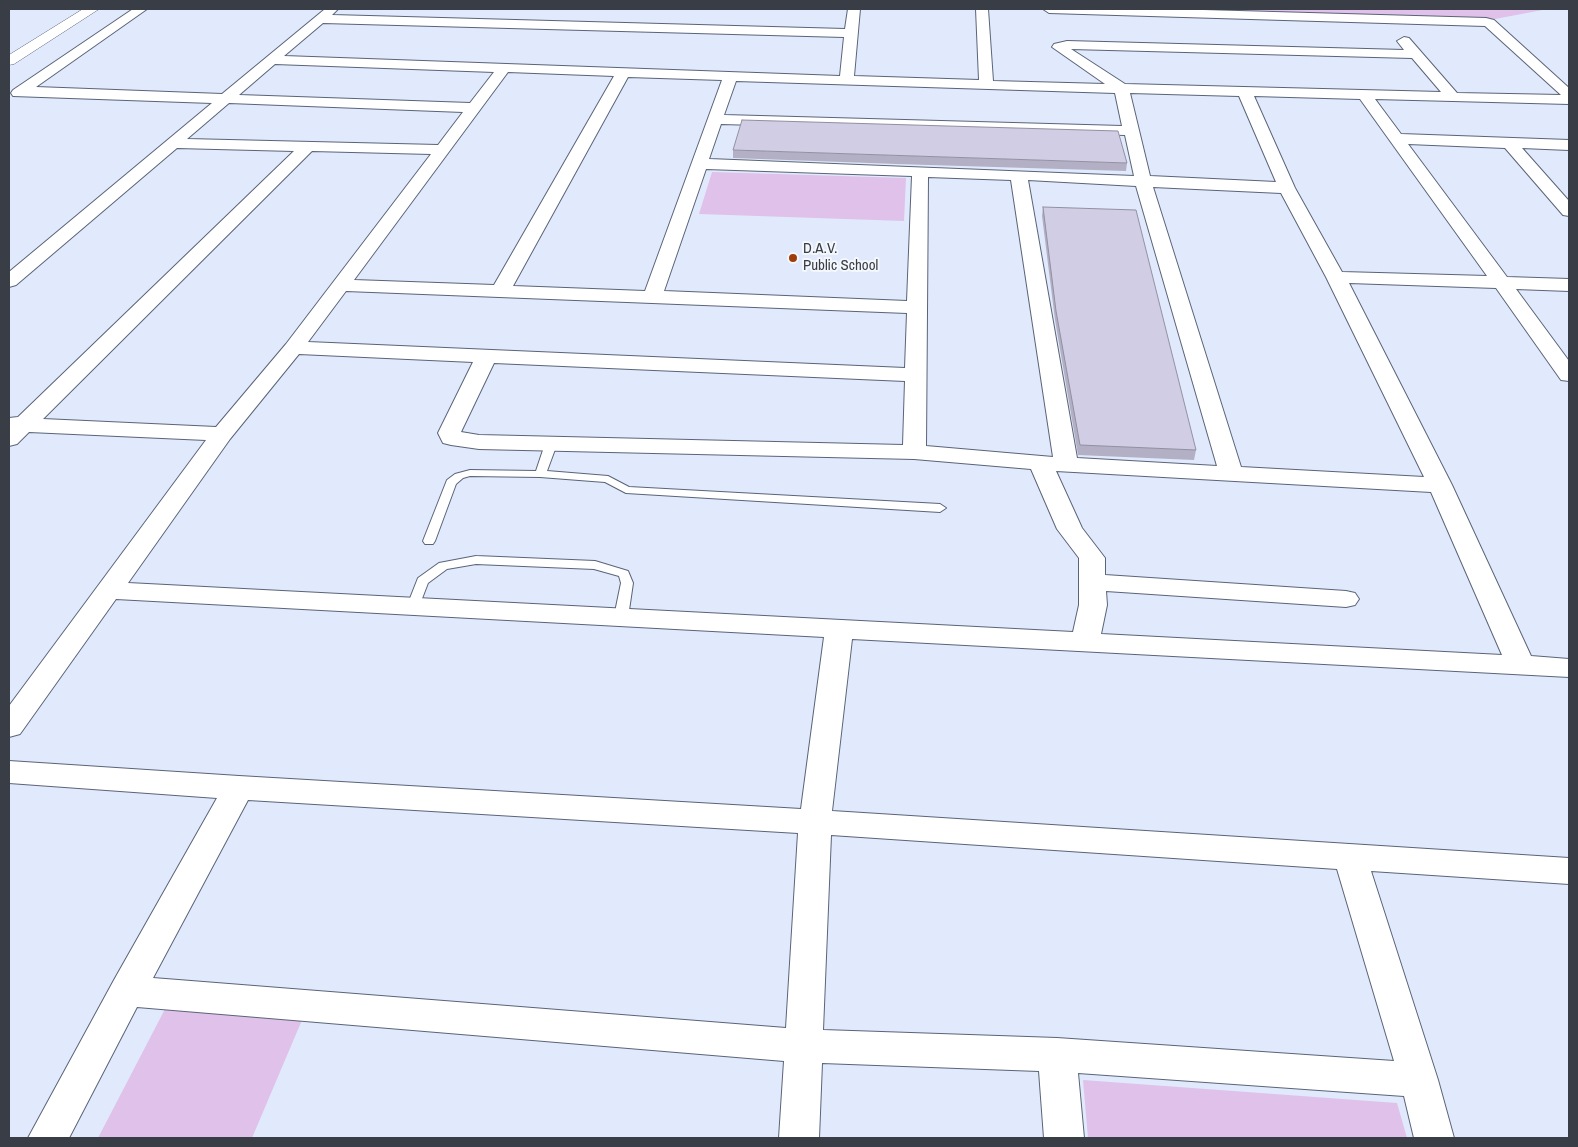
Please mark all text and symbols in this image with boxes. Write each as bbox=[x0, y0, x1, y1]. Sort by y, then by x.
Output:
place label: D.A.V. Public School bbox=[803, 240, 878, 275]
marker: D.A.V. Public School bbox=[787, 252, 799, 264]

